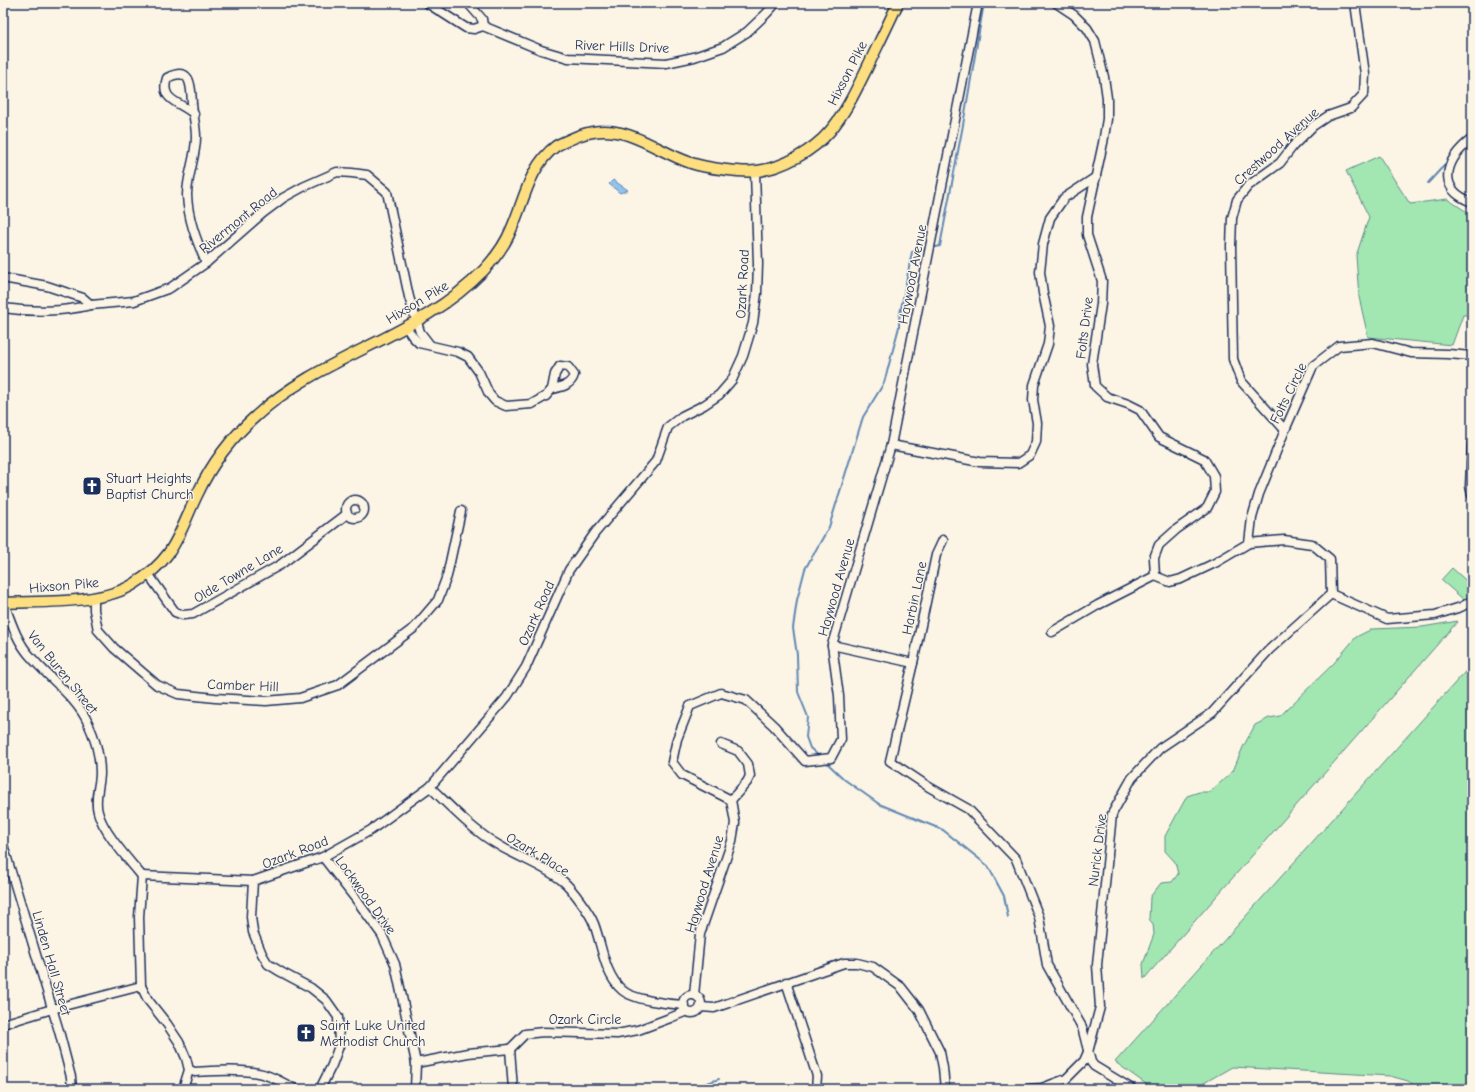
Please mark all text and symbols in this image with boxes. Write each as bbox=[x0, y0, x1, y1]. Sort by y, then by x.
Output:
street label: River Hills Drive bbox=[575, 36, 669, 57]
street label: Hixson Pike bbox=[824, 38, 871, 108]
street label: Crestwood Avenue bbox=[1230, 104, 1322, 189]
street label: Rivermont Road bbox=[196, 184, 281, 257]
street label: Haywood Avenue bbox=[894, 223, 930, 325]
street label: Ozark Road bbox=[732, 249, 753, 319]
street label: Hixson Pike bbox=[383, 277, 452, 328]
street label: Folts Drive bbox=[1072, 296, 1097, 360]
street label: Folts Circle bbox=[1266, 360, 1311, 427]
place label: Stuart Heights Baptist Church bbox=[106, 470, 194, 503]
church icon: Stuart Heights Baptist Church bbox=[81, 475, 103, 497]
street label: Haywood Avenue bbox=[814, 536, 859, 638]
street label: Olde Towne Lane bbox=[191, 540, 286, 607]
street label: Harbin Lane bbox=[898, 560, 931, 636]
street label: Hixson Pike bbox=[28, 574, 100, 597]
street label: Ozark Road bbox=[515, 578, 558, 648]
street label: Van Buren Street bbox=[24, 627, 102, 718]
street label: Camber Hill bbox=[207, 676, 279, 695]
street label: Nurick Drive bbox=[1085, 813, 1110, 888]
street label: Ozark Place bbox=[503, 829, 573, 880]
street label: Ozark Road bbox=[260, 832, 331, 873]
street label: Haywood Avenue bbox=[682, 833, 727, 935]
street label: Lockwood Drive bbox=[331, 853, 400, 938]
street label: Linden Hall Street bbox=[28, 909, 75, 1018]
street label: Ozark Circle bbox=[549, 1011, 621, 1028]
place label: Saint Luke United Methodist Church bbox=[320, 1017, 425, 1050]
church icon: Saint Luke United Methodist Church bbox=[295, 1022, 317, 1044]

